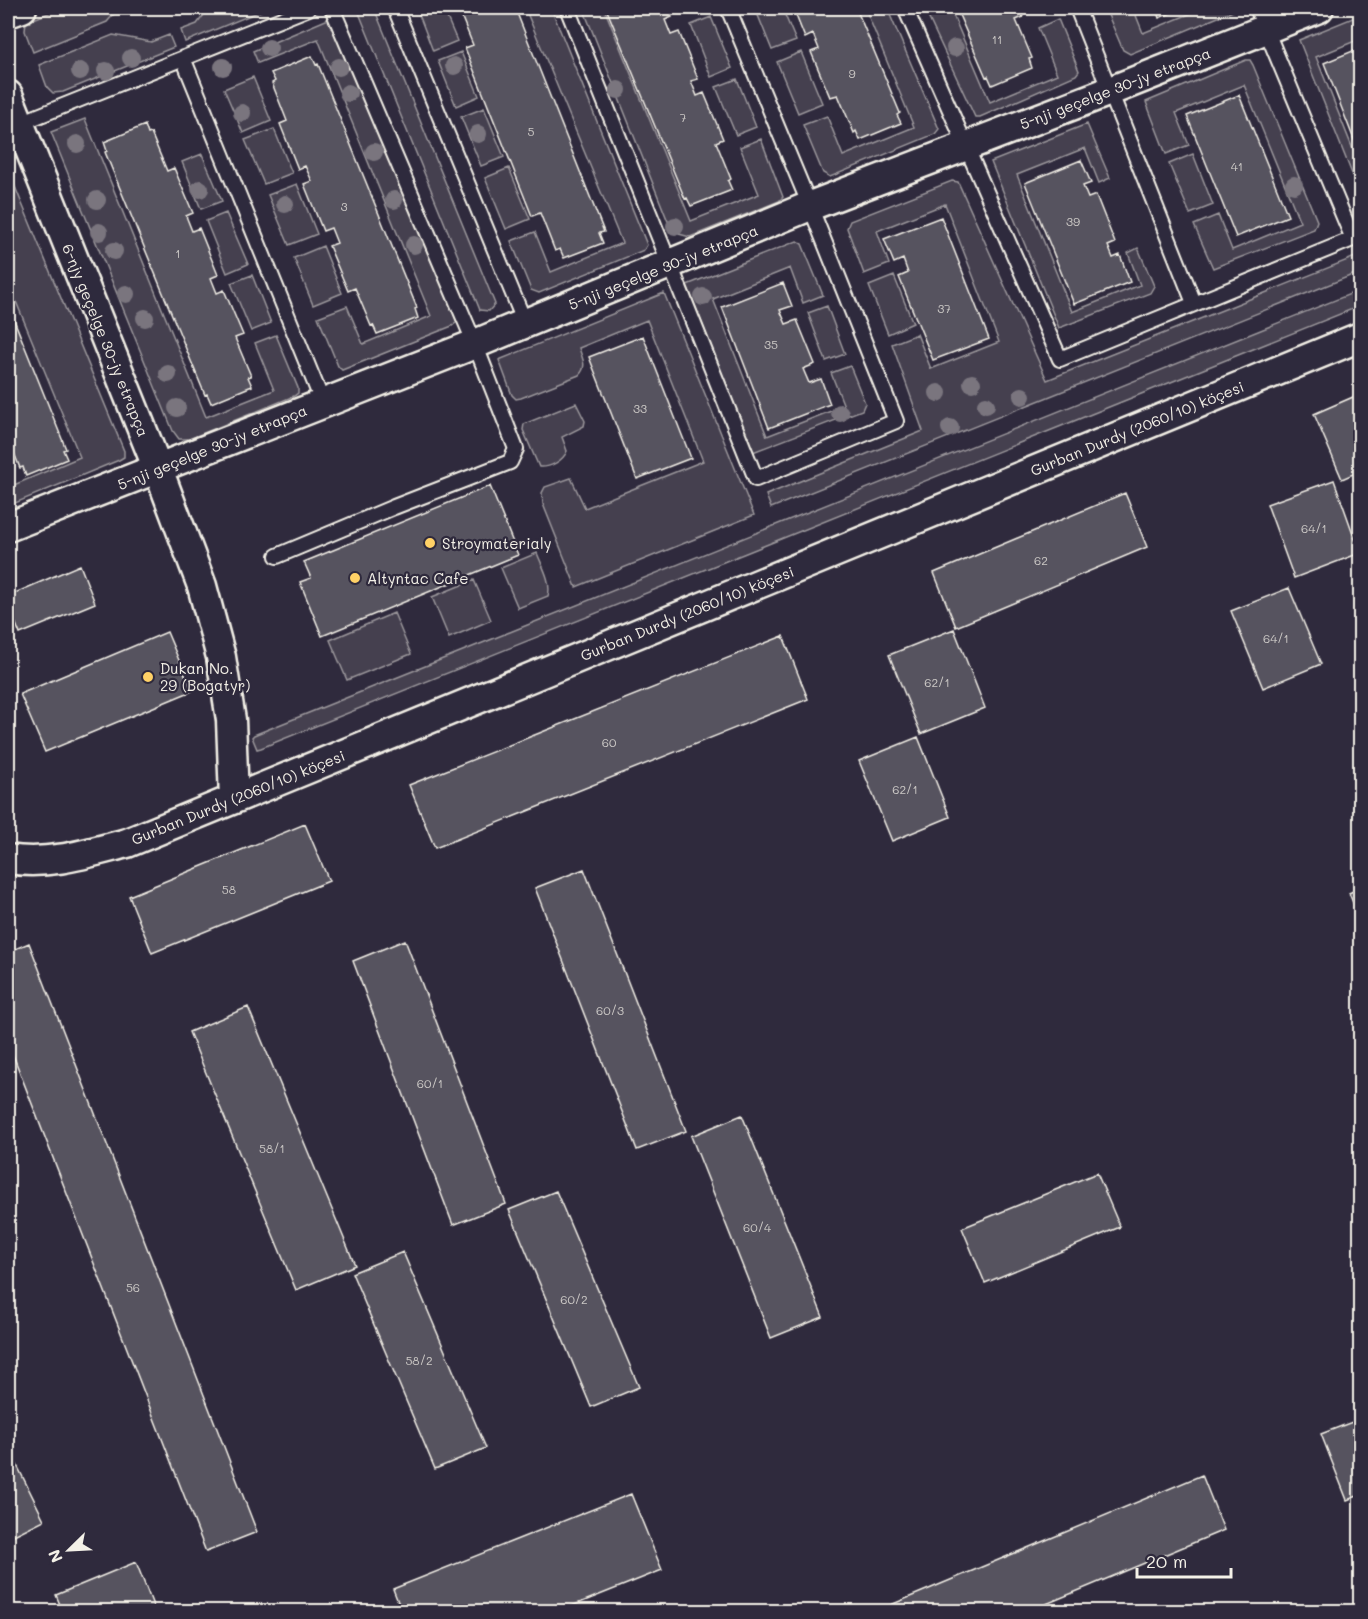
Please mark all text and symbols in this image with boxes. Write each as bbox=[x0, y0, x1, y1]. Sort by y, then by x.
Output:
house number: 11 bbox=[992, 31, 1002, 47]
street label: 5-nji geçelge 30-jy etrapça bbox=[1017, 42, 1213, 134]
house number: 9 bbox=[848, 65, 856, 81]
house number: 7 bbox=[680, 109, 687, 125]
house number: 5 bbox=[528, 123, 535, 139]
house number: 41 bbox=[1231, 158, 1243, 174]
house number: 3 bbox=[340, 198, 348, 214]
house number: 39 bbox=[1066, 213, 1080, 229]
street label: 5-nji geçelge 30-jy etrapça bbox=[565, 220, 761, 314]
street label: 6-njy geçelge 30-jy etrapça bbox=[58, 241, 154, 439]
house number: 1 bbox=[175, 245, 181, 261]
house number: 37 bbox=[937, 300, 951, 316]
house number: 35 bbox=[764, 336, 778, 352]
street label: Gurban Durdy (2060/10) köçesi bbox=[1027, 376, 1247, 480]
street label: 5-nji geçelge 30-jy etrapça bbox=[114, 400, 310, 494]
house number: 33 bbox=[633, 400, 647, 416]
house number: 64/1 bbox=[1301, 520, 1327, 536]
place label: Stroymaterialy bbox=[442, 533, 552, 553]
marker: Stroymaterialy bbox=[423, 536, 437, 550]
house number: 62 bbox=[1034, 552, 1048, 568]
street label: Gurban Durdy (2060/10) köçesi bbox=[577, 561, 797, 665]
place label: Altyntac Cafe bbox=[367, 568, 469, 588]
marker: Altyntac Cafe bbox=[348, 571, 362, 585]
house number: 64/1 bbox=[1263, 630, 1289, 646]
place label: Dukan No. 29 (Bogatyr) bbox=[160, 658, 250, 695]
marker: Dukan No. 29 (Bogatyr) bbox=[141, 670, 155, 684]
house number: 62/1 bbox=[924, 674, 950, 690]
house number: 60 bbox=[602, 734, 617, 750]
street label: Gurban Durdy (2060/10) köçesi bbox=[128, 745, 348, 849]
house number: 62/1 bbox=[892, 781, 918, 797]
house number: 58 bbox=[222, 881, 236, 897]
house number: 60/3 bbox=[596, 1002, 624, 1018]
house number: 60/1 bbox=[417, 1075, 443, 1091]
house number: 58/1 bbox=[259, 1140, 285, 1156]
house number: 60/4 bbox=[743, 1219, 771, 1235]
house number: 56 bbox=[126, 1279, 140, 1295]
house number: 60/2 bbox=[560, 1291, 588, 1307]
house number: 58/2 bbox=[405, 1352, 433, 1368]
north arrow bbox=[39, 1520, 99, 1580]
scale bar bbox=[1137, 1541, 1232, 1579]
text: N bbox=[43, 1546, 67, 1566]
text: 20 m bbox=[1146, 1549, 1187, 1573]

